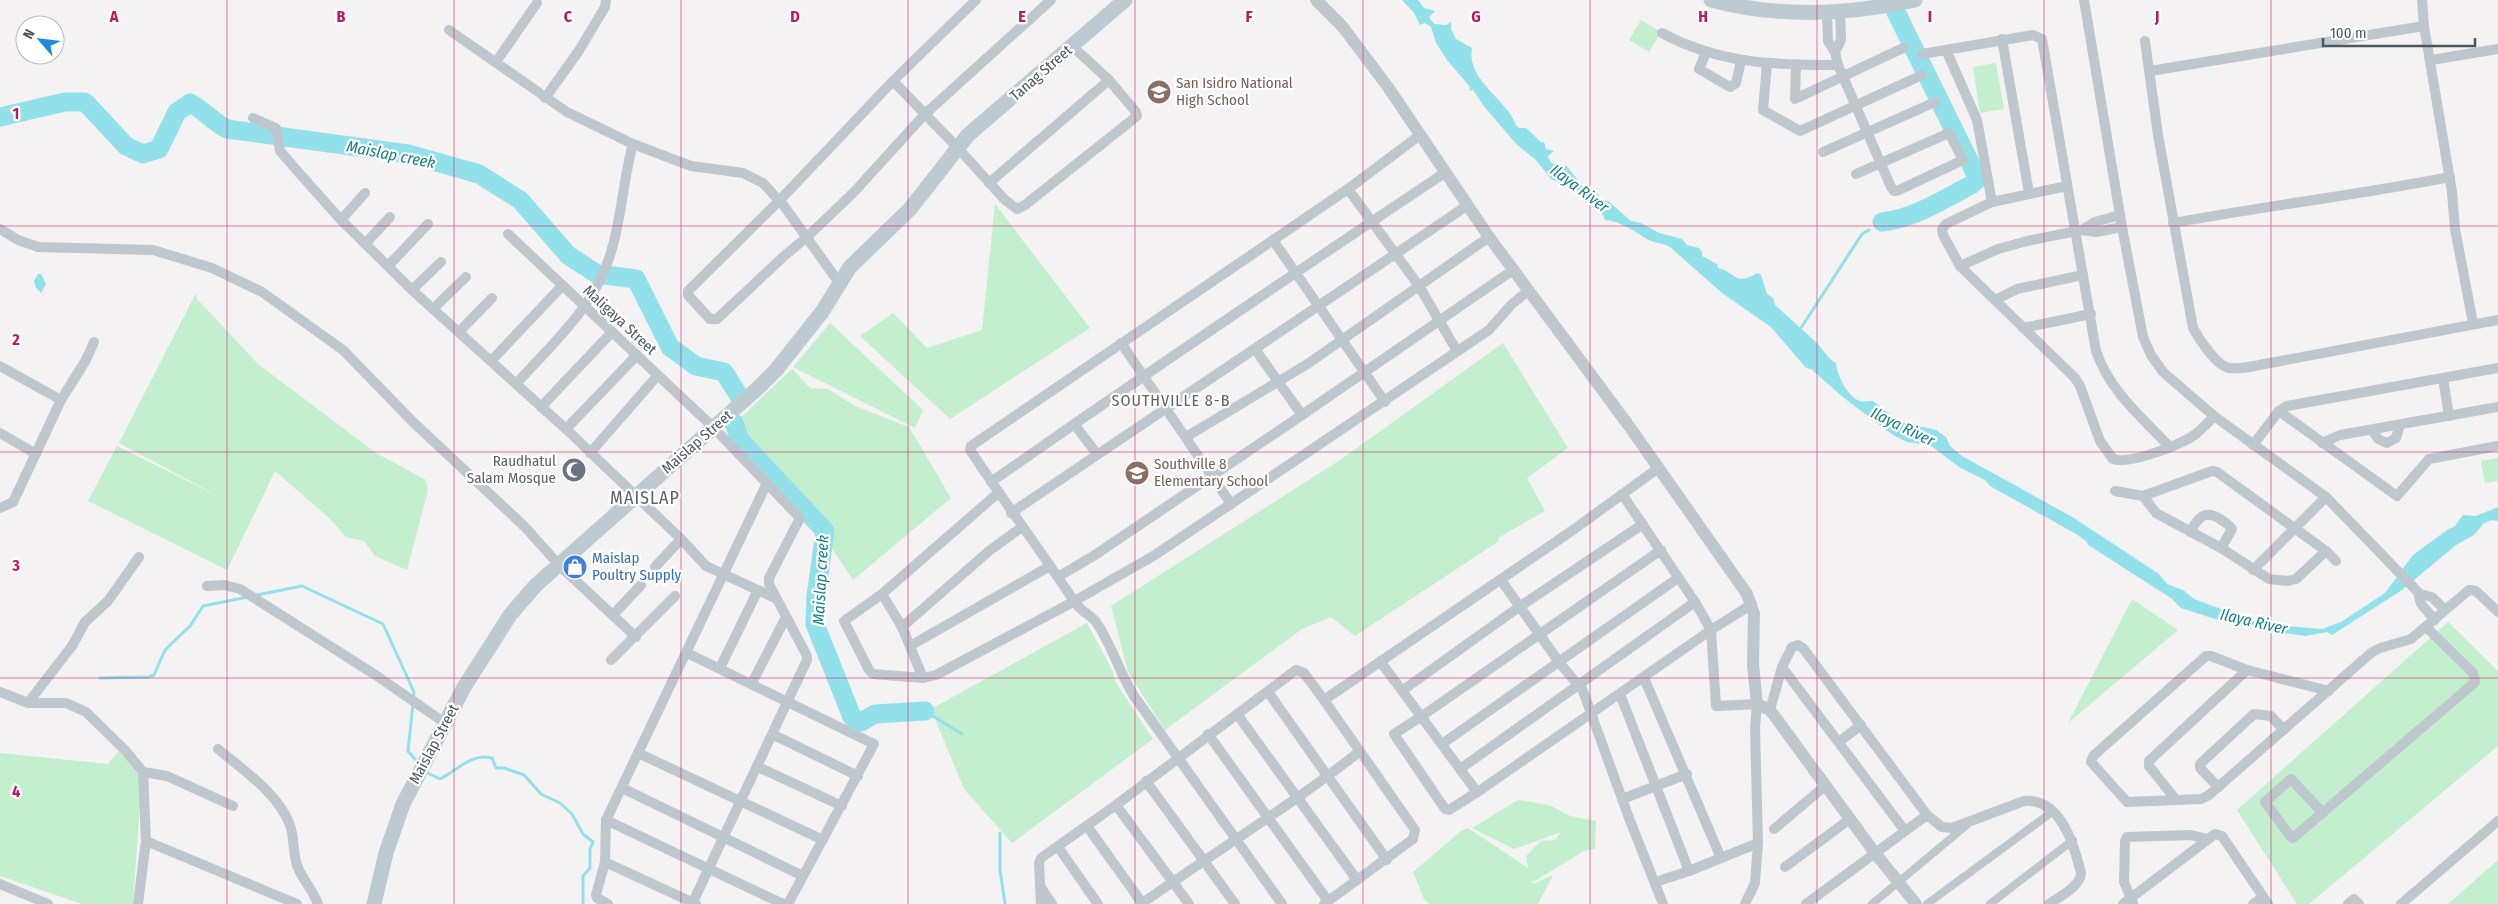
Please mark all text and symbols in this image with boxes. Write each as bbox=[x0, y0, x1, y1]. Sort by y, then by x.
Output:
text: A bbox=[109, 7, 119, 26]
text: B bbox=[337, 7, 346, 26]
text: C bbox=[564, 7, 573, 26]
text: D bbox=[790, 7, 800, 26]
text: E bbox=[1018, 7, 1026, 26]
text: F bbox=[1245, 7, 1253, 26]
text: G bbox=[1471, 7, 1481, 26]
text: H bbox=[1698, 7, 1708, 26]
text: I bbox=[1928, 7, 1932, 26]
text: J bbox=[2154, 7, 2159, 26]
north arrow bbox=[15, 15, 65, 65]
scale bar bbox=[2323, 15, 2476, 47]
text: 100 m bbox=[2330, 24, 2367, 42]
text: N bbox=[19, 26, 38, 42]
street label: Tanag Street bbox=[1006, 41, 1076, 105]
place label: San Isidro National High School bbox=[1176, 74, 1293, 109]
school or university icon: San Isidro National High School bbox=[1146, 79, 1172, 105]
text: 1 bbox=[13, 104, 19, 123]
water label: Maislap creek bbox=[345, 137, 437, 172]
water label: Ilaya River bbox=[1547, 160, 1613, 217]
street label: Maligaya Street bbox=[580, 281, 660, 359]
text: 2 bbox=[11, 330, 20, 349]
district label: SOUTHVILLE 8-B bbox=[1112, 391, 1230, 410]
water label: Ilaya River bbox=[1868, 403, 1938, 450]
street label: Maislap Street bbox=[658, 406, 736, 478]
place label: Raudhatul Salam Mosque bbox=[467, 452, 556, 487]
place label: Southville 8 Elementary School bbox=[1154, 455, 1268, 490]
mosque icon: Raudhatul Salam Mosque bbox=[561, 457, 587, 483]
school or university icon: Southville 8 Elementary School bbox=[1124, 460, 1150, 486]
district label: MAISLAP bbox=[610, 487, 680, 509]
water label: Maislap creek bbox=[809, 535, 832, 625]
place label: Maislap Poultry Supply bbox=[592, 549, 682, 584]
shop icon: Maislap Poultry Supply bbox=[562, 554, 588, 580]
text: 3 bbox=[11, 556, 20, 575]
water label: Ilaya River bbox=[2218, 605, 2290, 639]
street label: Maislap Street bbox=[405, 701, 463, 787]
text: 4 bbox=[12, 782, 20, 801]

